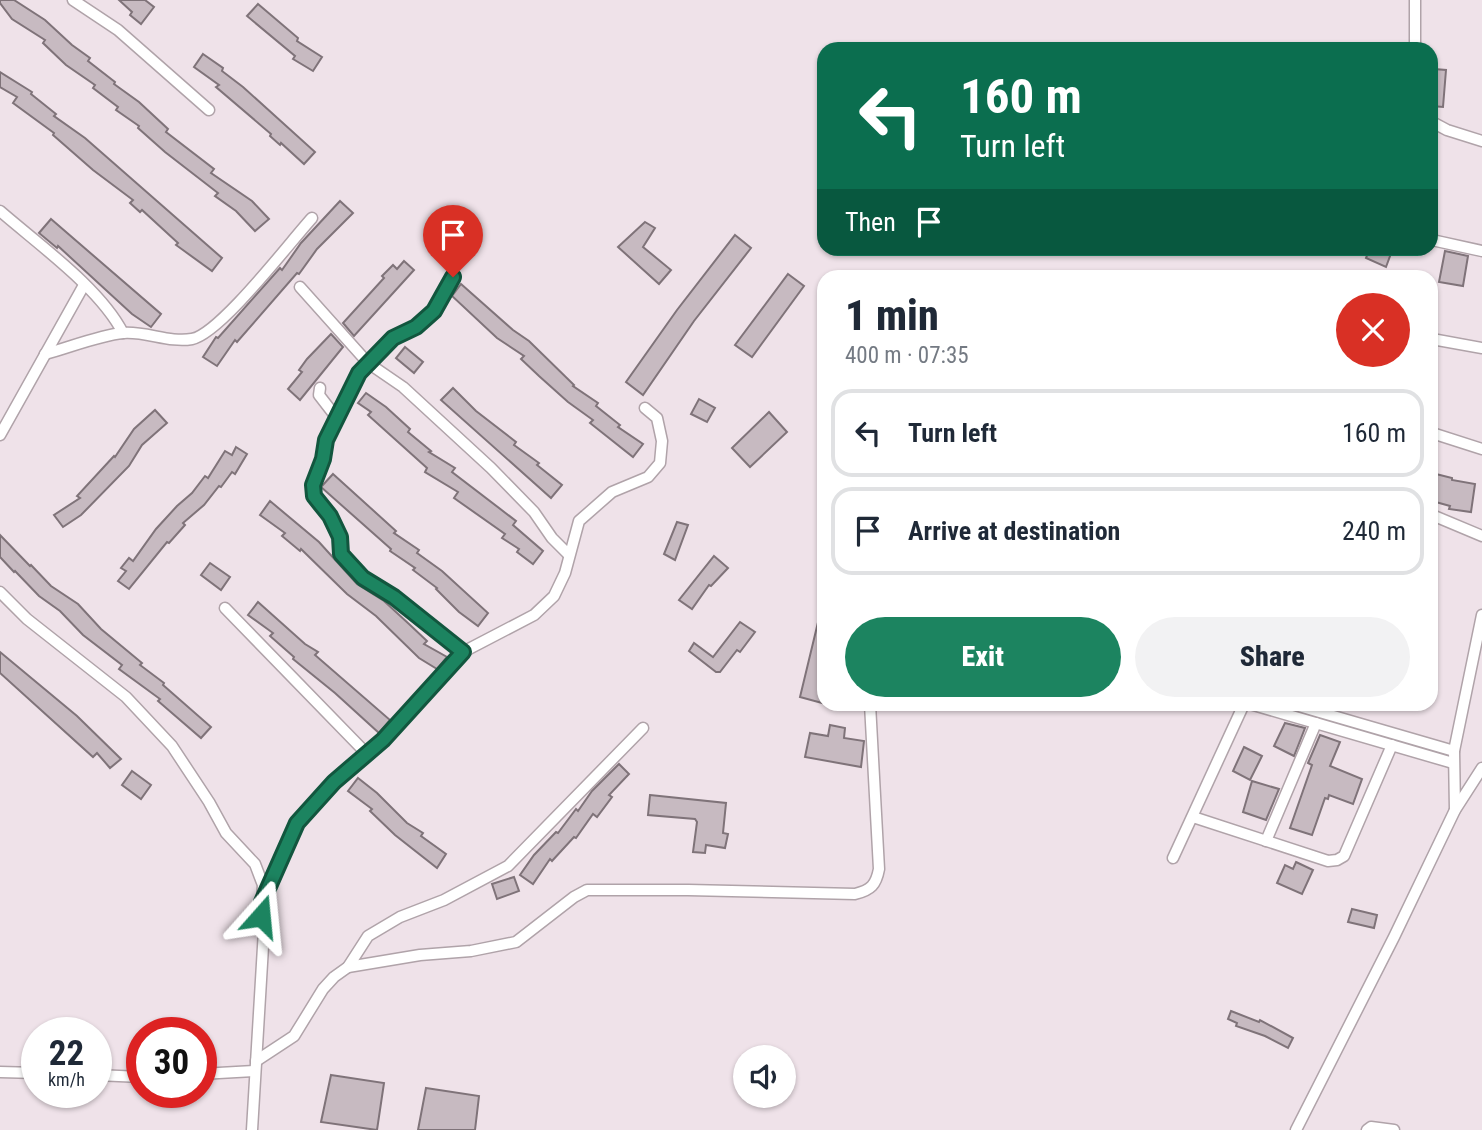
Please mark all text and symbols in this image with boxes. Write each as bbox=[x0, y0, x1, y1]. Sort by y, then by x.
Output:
text: 160 m bbox=[960, 68, 1082, 125]
icon: left bbox=[845, 70, 936, 161]
text: Turn left bbox=[960, 127, 1065, 165]
icon: arrive bbox=[910, 203, 948, 241]
pin bbox=[423, 205, 483, 277]
text: Then bbox=[845, 207, 896, 237]
icon: arrive bbox=[434, 216, 472, 254]
text: 1 min bbox=[845, 291, 939, 340]
button: close bbox=[1336, 293, 1410, 367]
text: 400 m · 07:35 bbox=[845, 342, 969, 369]
icon: left bbox=[849, 414, 887, 452]
text: Turn left bbox=[908, 418, 997, 448]
text: 160 m bbox=[1342, 418, 1406, 448]
icon: arrive bbox=[849, 512, 887, 550]
text: Arrive at destination bbox=[908, 516, 1120, 546]
text: 240 m bbox=[1342, 516, 1406, 546]
button: Exit bbox=[845, 617, 1121, 697]
button: Share bbox=[1135, 617, 1410, 697]
position arrow bbox=[224, 879, 298, 953]
speed limit sign: 30 bbox=[126, 1017, 217, 1108]
text: 22 bbox=[49, 1033, 84, 1074]
map controls bbox=[733, 1045, 796, 1108]
button: sound bbox=[733, 1045, 796, 1108]
text: km/h bbox=[48, 1069, 85, 1090]

